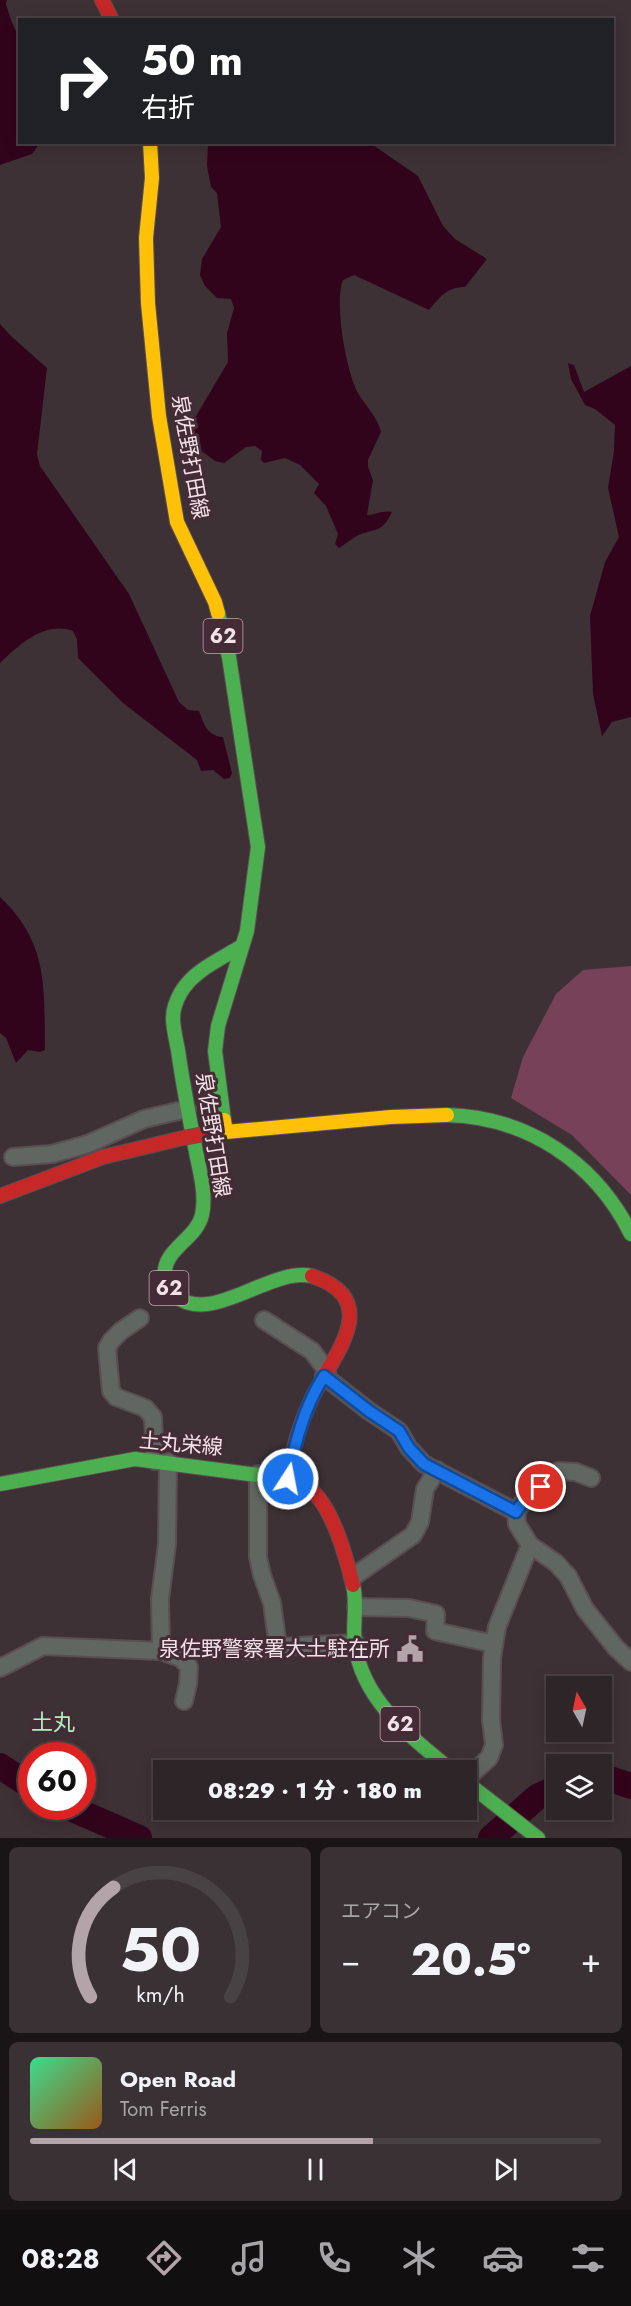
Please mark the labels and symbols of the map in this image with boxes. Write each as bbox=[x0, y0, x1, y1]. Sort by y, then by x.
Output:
street label: 泉佐野打田線 bbox=[164, 392, 216, 522]
road number: 62 bbox=[204, 619, 242, 653]
street label: 泉佐野打田線 bbox=[188, 1070, 238, 1200]
road number: 62 bbox=[150, 1271, 188, 1305]
street label: 土丸栄線 bbox=[138, 1425, 224, 1463]
position arrow bbox=[256, 1447, 320, 1511]
pin bbox=[515, 1461, 566, 1512]
place label: 泉佐野警察署大土駐在所 bbox=[159, 1634, 390, 1664]
public building icon: 泉佐野警察署大土駐在所 bbox=[395, 1634, 425, 1664]
north arrow bbox=[546, 1676, 612, 1742]
district label: 土丸 bbox=[31, 1706, 75, 1738]
road number: 62 bbox=[380, 1707, 420, 1741]
speed limit sign: 60 bbox=[18, 1742, 96, 1820]

